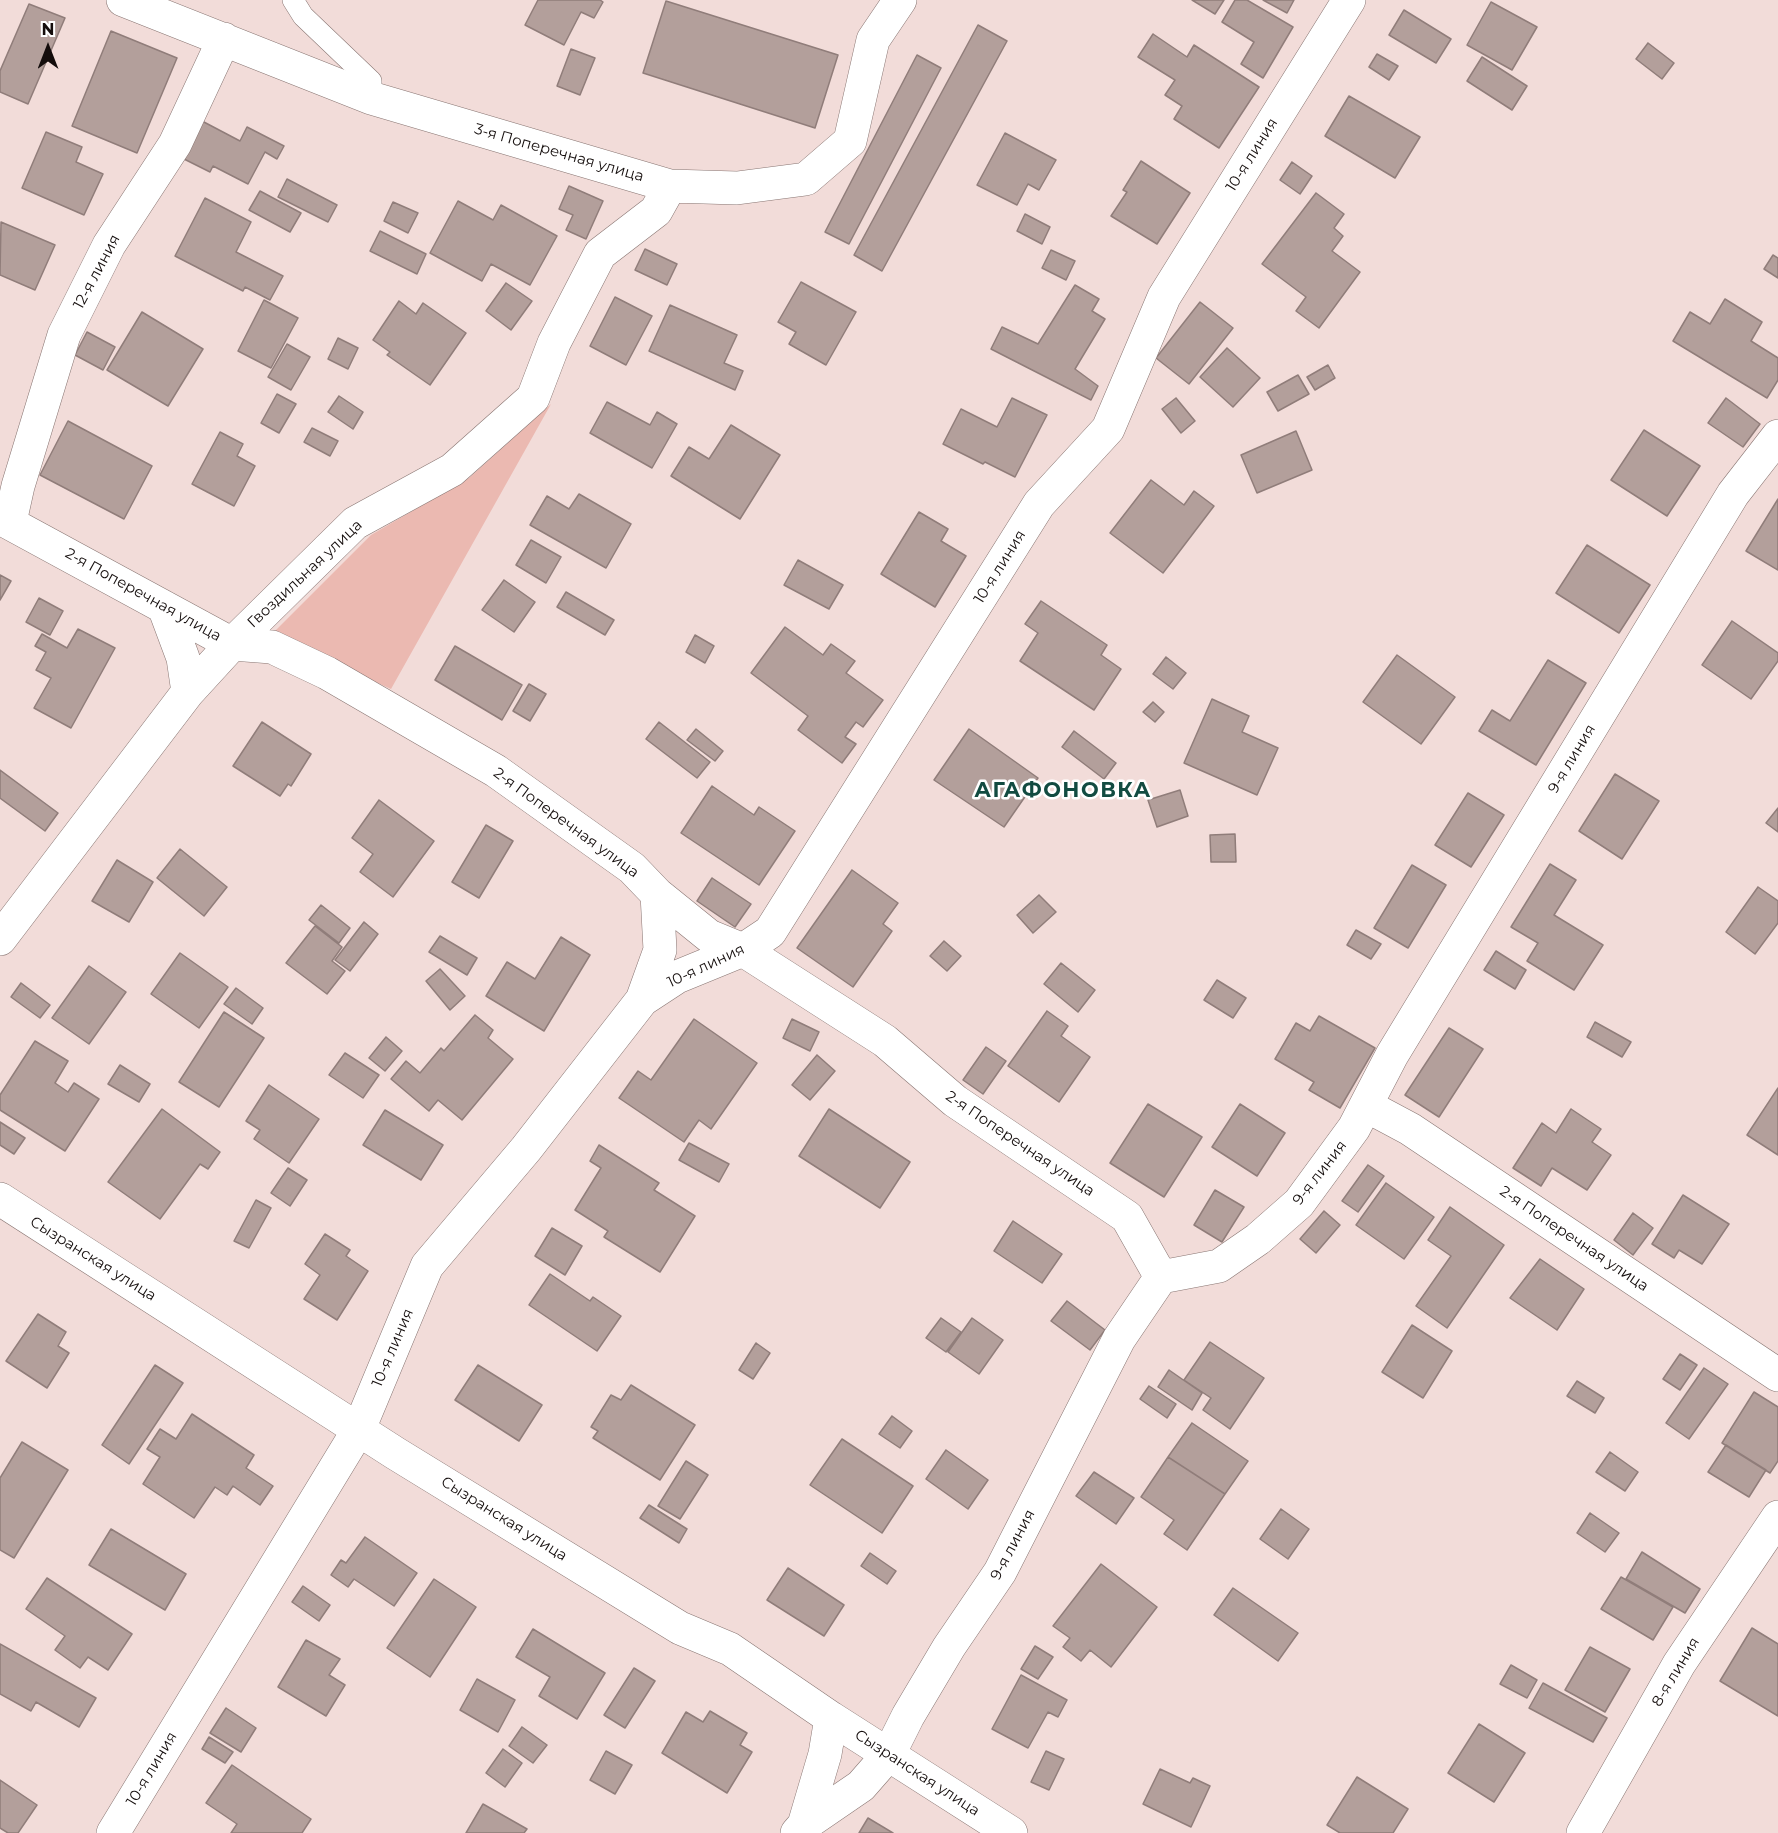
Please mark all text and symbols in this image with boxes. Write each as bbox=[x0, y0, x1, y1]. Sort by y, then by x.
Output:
north arrow bbox=[18, 18, 78, 78]
text: N bbox=[42, 20, 54, 39]
street label: 10-я линия bbox=[1222, 115, 1282, 195]
street label: 3-я Поперечная улица bbox=[472, 120, 646, 186]
street label: 12-я линия bbox=[70, 232, 124, 312]
street label: Гвоздильная улица bbox=[244, 516, 366, 632]
street label: 10-я линия bbox=[970, 527, 1030, 607]
street label: 2-я Поперечная улица bbox=[62, 545, 224, 645]
street label: 9-я линия bbox=[1544, 721, 1600, 797]
street label: 2-я Поперечная улица bbox=[490, 764, 642, 882]
district label: АГАФОНОВКА bbox=[974, 778, 1152, 804]
street label: 10-я линия bbox=[664, 940, 748, 992]
street label: 2-я Поперечная улица bbox=[942, 1088, 1098, 1200]
street label: 9-я линия bbox=[1289, 1137, 1351, 1209]
street label: 2-я Поперечная улица bbox=[1496, 1183, 1652, 1295]
street label: Сызранская улица bbox=[27, 1213, 159, 1305]
street label: 10-я линия bbox=[368, 1306, 418, 1390]
street label: Сызранская улица bbox=[438, 1473, 570, 1565]
street label: 9-я линия bbox=[987, 1507, 1039, 1583]
street label: 8-я линия bbox=[1648, 1634, 1704, 1710]
street label: Сызранская улица bbox=[851, 1726, 983, 1820]
street label: 10-я линия bbox=[123, 1729, 181, 1809]

